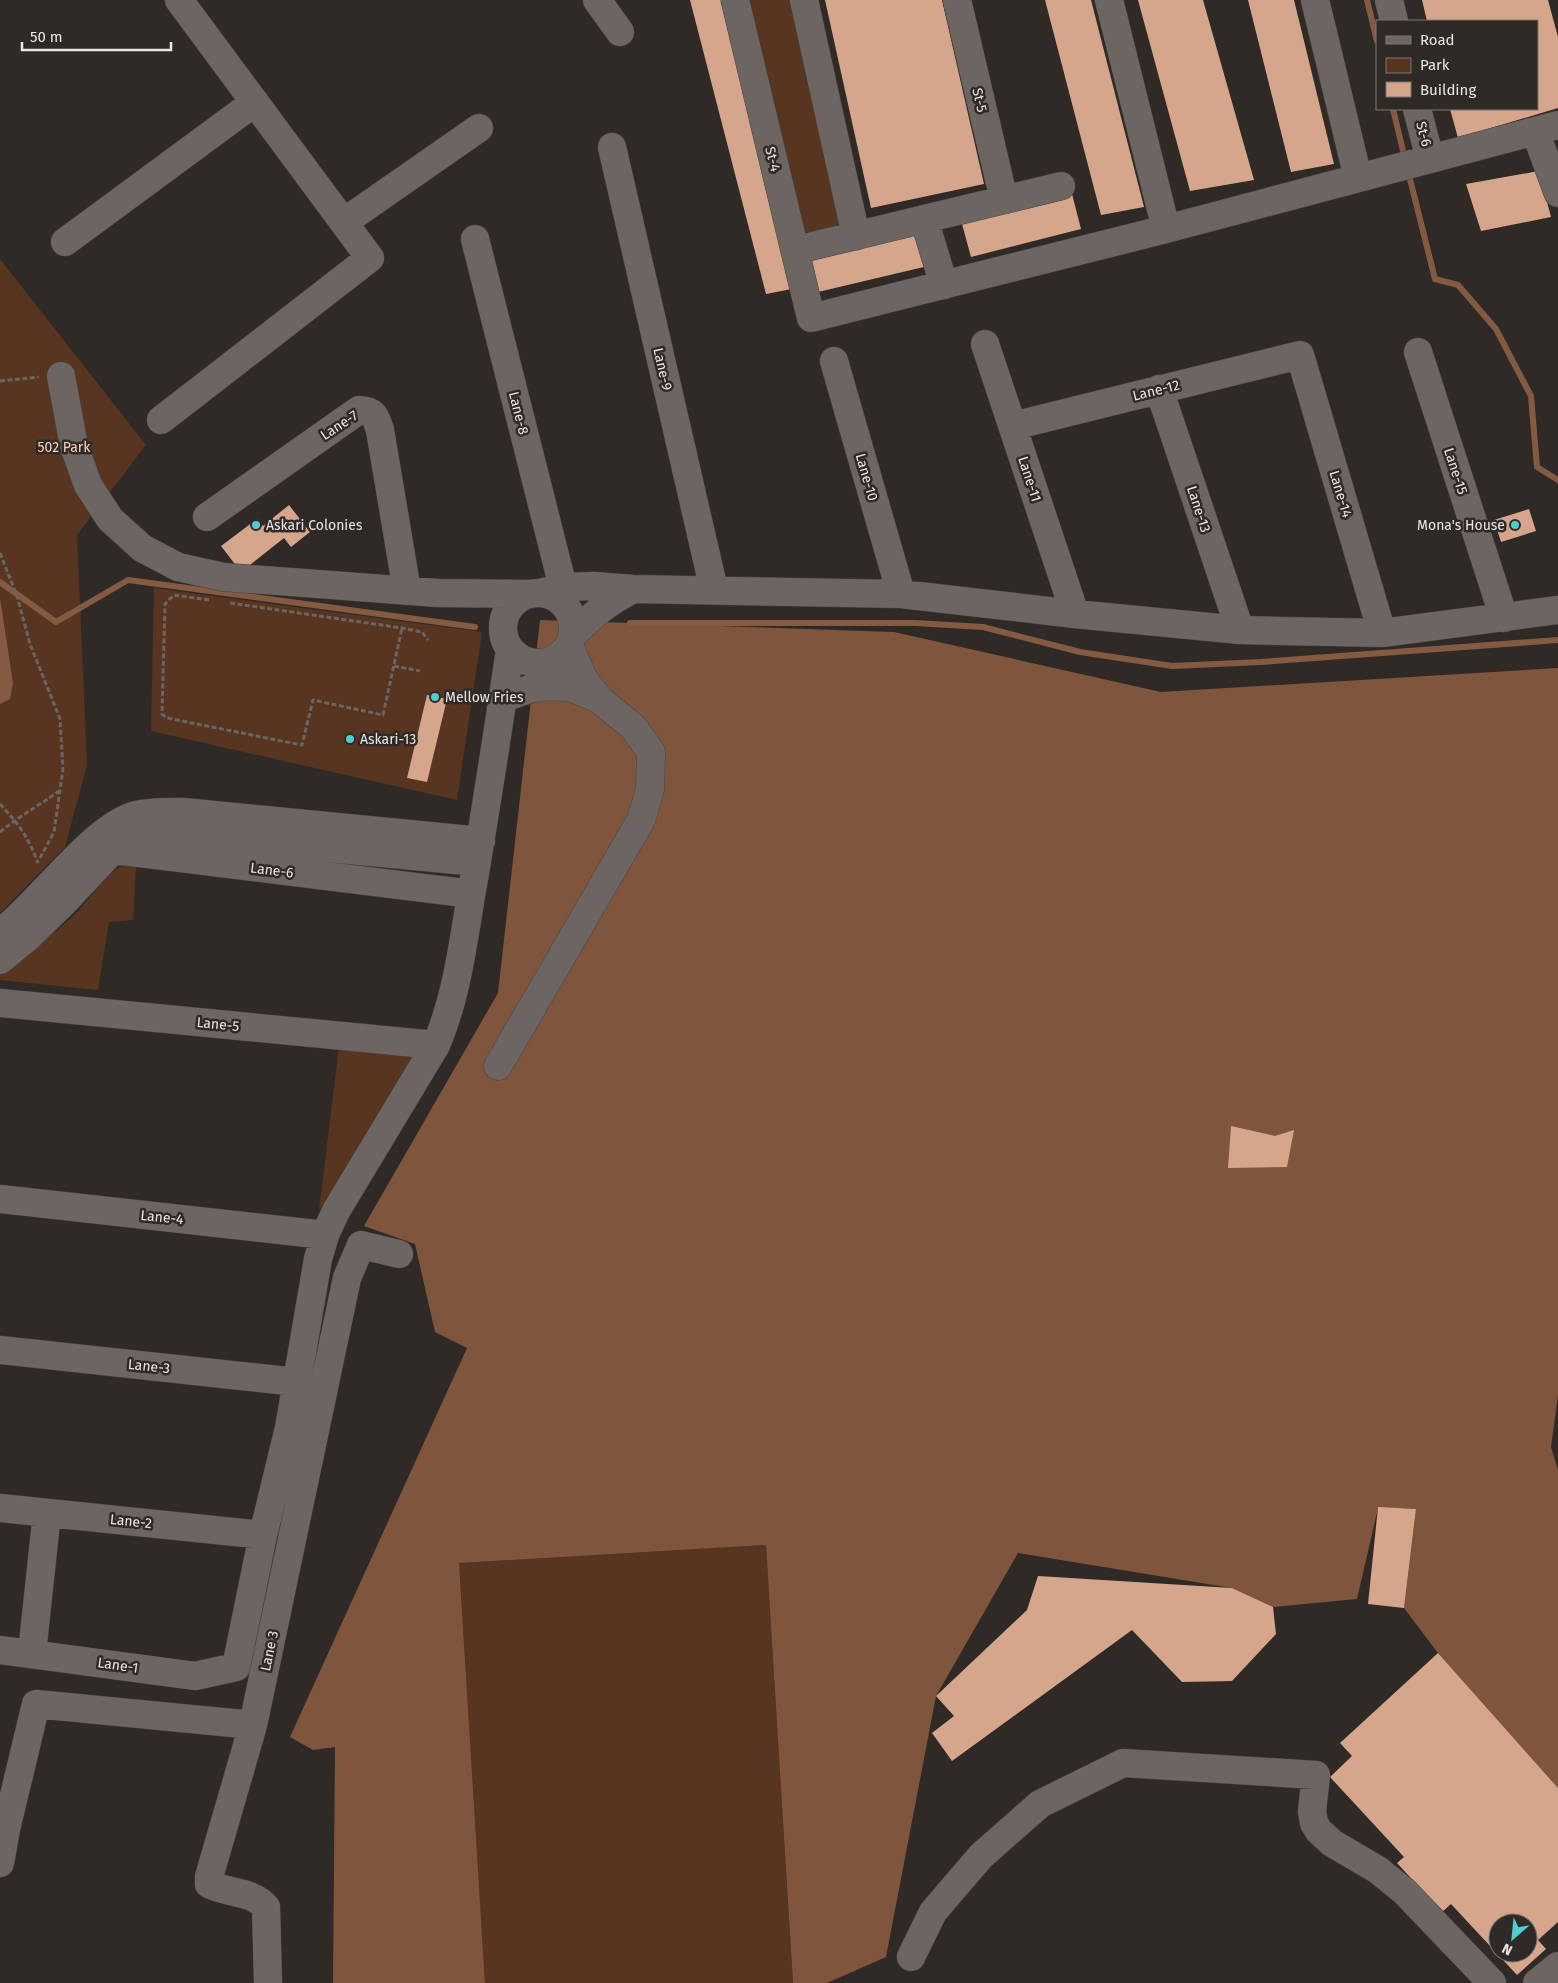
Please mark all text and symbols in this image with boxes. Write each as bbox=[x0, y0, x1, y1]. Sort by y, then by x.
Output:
scale bar bbox=[22, 20, 171, 52]
legend bbox=[1376, 20, 1538, 110]
text: 50 m bbox=[30, 28, 63, 46]
text: Road bbox=[1420, 31, 1455, 49]
text: Park bbox=[1420, 56, 1450, 74]
text: Building bbox=[1420, 81, 1476, 99]
street label: St-5 bbox=[968, 86, 991, 114]
street label: St-6 bbox=[1412, 120, 1435, 149]
street label: St-4 bbox=[761, 145, 784, 174]
street label: Lane-9 bbox=[649, 346, 676, 392]
street label: Lane-12 bbox=[1131, 376, 1182, 405]
street label: Lane-8 bbox=[505, 390, 532, 437]
street label: Lane-7 bbox=[317, 407, 361, 444]
park label: 502 Park bbox=[38, 439, 91, 456]
street label: Lane-15 bbox=[1440, 446, 1471, 497]
street label: Lane-10 bbox=[852, 451, 881, 503]
street label: Lane-11 bbox=[1014, 454, 1045, 504]
street label: Lane-14 bbox=[1325, 468, 1356, 520]
street label: Lane-13 bbox=[1183, 484, 1214, 535]
place label: Askari Colonies bbox=[266, 517, 363, 534]
place label: Mona's House bbox=[1417, 517, 1505, 534]
marker: Askari Colonies bbox=[250, 519, 262, 531]
marker: Mona's House bbox=[1509, 519, 1521, 531]
place label: Mellow Fries bbox=[445, 689, 524, 706]
marker: Mellow Fries bbox=[429, 691, 441, 703]
place label: Askari-13 bbox=[360, 731, 416, 748]
marker: Askari-13 bbox=[344, 733, 356, 745]
street label: Lane-6 bbox=[249, 859, 295, 882]
street label: Lane-5 bbox=[196, 1014, 240, 1035]
street label: Lane-4 bbox=[140, 1207, 185, 1228]
street label: Lane-3 bbox=[127, 1356, 171, 1377]
street label: Lane-2 bbox=[109, 1511, 153, 1532]
street label: Lane 3 bbox=[257, 1629, 282, 1673]
street label: Lane-1 bbox=[96, 1654, 139, 1677]
north arrow bbox=[1488, 1913, 1538, 1963]
text: N bbox=[1499, 1939, 1515, 1959]

